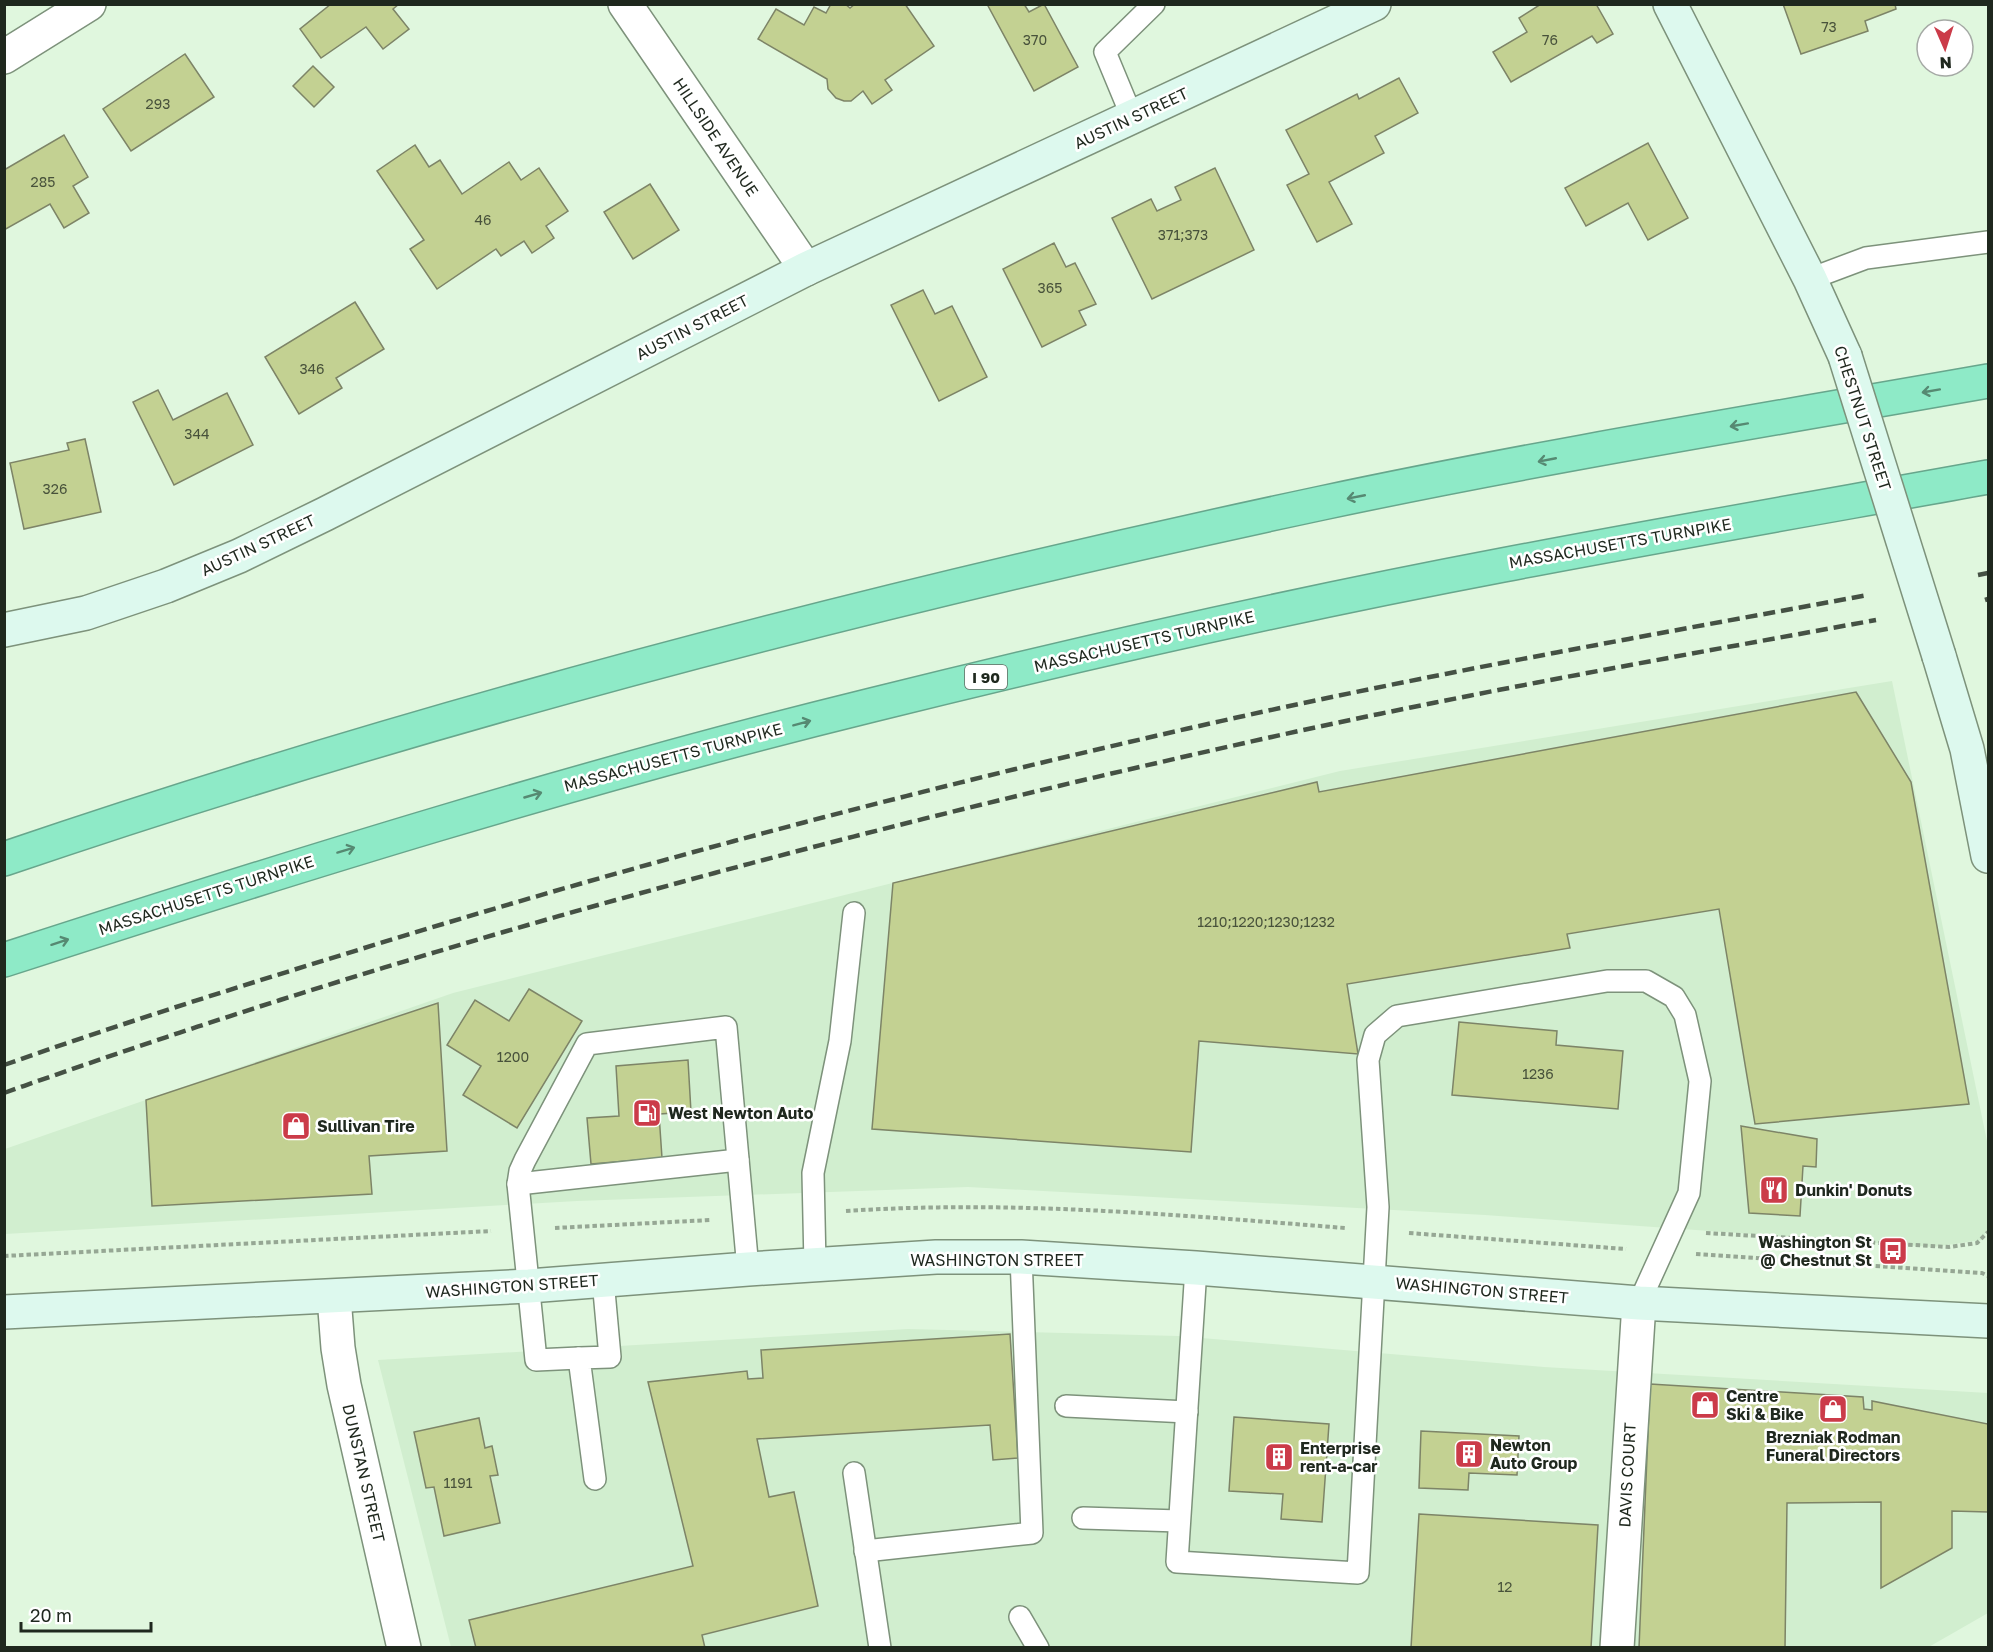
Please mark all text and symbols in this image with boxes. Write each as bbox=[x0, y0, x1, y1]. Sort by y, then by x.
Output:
house number: 73 bbox=[1821, 18, 1837, 35]
north arrow bbox=[1915, 18, 1975, 78]
house number: 370 bbox=[1023, 31, 1047, 48]
house number: 76 bbox=[1542, 31, 1558, 48]
text: N bbox=[1939, 53, 1952, 73]
street label: HILLSIDE AVENUE bbox=[669, 74, 763, 200]
street label: AUSTIN STREET bbox=[1071, 83, 1191, 153]
house number: 293 bbox=[146, 95, 170, 112]
house number: 285 bbox=[31, 173, 55, 190]
house number: 46 bbox=[474, 211, 492, 228]
house number: 371;373 bbox=[1158, 226, 1208, 243]
house number: 365 bbox=[1038, 279, 1062, 296]
street label: AUSTIN STREET bbox=[632, 290, 752, 364]
street label: CHESTNUT STREET bbox=[1830, 343, 1896, 493]
house number: 346 bbox=[299, 360, 325, 377]
one-way arrow bbox=[1922, 386, 1941, 397]
one-way arrow bbox=[1730, 420, 1749, 431]
house number: 344 bbox=[184, 425, 210, 442]
one-way arrow bbox=[1538, 455, 1557, 466]
house number: 326 bbox=[43, 480, 67, 497]
one-way arrow bbox=[1346, 492, 1366, 503]
street label: AUSTIN STREET bbox=[198, 510, 318, 580]
street label: MASSACHUSETTS TURNPIKE bbox=[1507, 514, 1733, 572]
street label: MASSACHUSETTS TURNPIKE bbox=[1032, 606, 1256, 676]
road number: I 90 bbox=[965, 665, 1007, 689]
one-way arrow bbox=[793, 716, 812, 728]
street label: MASSACHUSETTS TURNPIKE bbox=[562, 718, 784, 796]
one-way arrow bbox=[523, 789, 542, 800]
one-way arrow bbox=[336, 844, 355, 855]
street label: MASSACHUSETTS TURNPIKE bbox=[96, 851, 316, 939]
house number: 1210;1220;1230;1232 bbox=[1197, 913, 1335, 930]
one-way arrow bbox=[50, 935, 69, 946]
house number: 1200 bbox=[497, 1048, 529, 1065]
house number: 1236 bbox=[1522, 1065, 1554, 1082]
fuel station icon: West Newton Auto bbox=[631, 1097, 663, 1129]
place label: West Newton Auto bbox=[668, 1103, 814, 1123]
shop icon: Sullivan Tire bbox=[280, 1110, 312, 1142]
place label: Sullivan Tire bbox=[317, 1116, 415, 1136]
restaurant icon: Dunkin' Donuts bbox=[1758, 1174, 1790, 1206]
place label: Dunkin' Donuts bbox=[1795, 1180, 1912, 1200]
place label: Washington St @ Chestnut St bbox=[1758, 1232, 1872, 1270]
bus stop icon: Washington St @ Chestnut St bbox=[1877, 1235, 1909, 1267]
street label: WASHINGTON STREET bbox=[910, 1250, 1084, 1270]
street label: WASHINGTON STREET bbox=[425, 1270, 599, 1302]
street label: WASHINGTON STREET bbox=[1395, 1272, 1569, 1308]
place label: Centre Ski & Bike bbox=[1726, 1386, 1804, 1424]
shop icon: Centre Ski & Bike bbox=[1689, 1389, 1721, 1421]
shop icon: Brezniak Rodman Funeral Directors bbox=[1817, 1393, 1849, 1425]
street label: DUNSTAN STREET bbox=[338, 1402, 390, 1544]
street label: DAVIS COURT bbox=[1614, 1422, 1640, 1528]
place label: Brezniak Rodman Funeral Directors bbox=[1766, 1427, 1900, 1465]
place label: Newton Auto Group bbox=[1490, 1435, 1578, 1473]
place label: Enterprise rent-a-car bbox=[1300, 1438, 1381, 1476]
building icon: Newton Auto Group bbox=[1453, 1438, 1485, 1470]
building icon: Enterprise rent-a-car bbox=[1263, 1441, 1295, 1473]
house number: 1191 bbox=[444, 1474, 473, 1491]
house number: 12 bbox=[1498, 1578, 1512, 1595]
scale bar bbox=[21, 1595, 152, 1633]
text: 20 m bbox=[30, 1604, 72, 1626]

